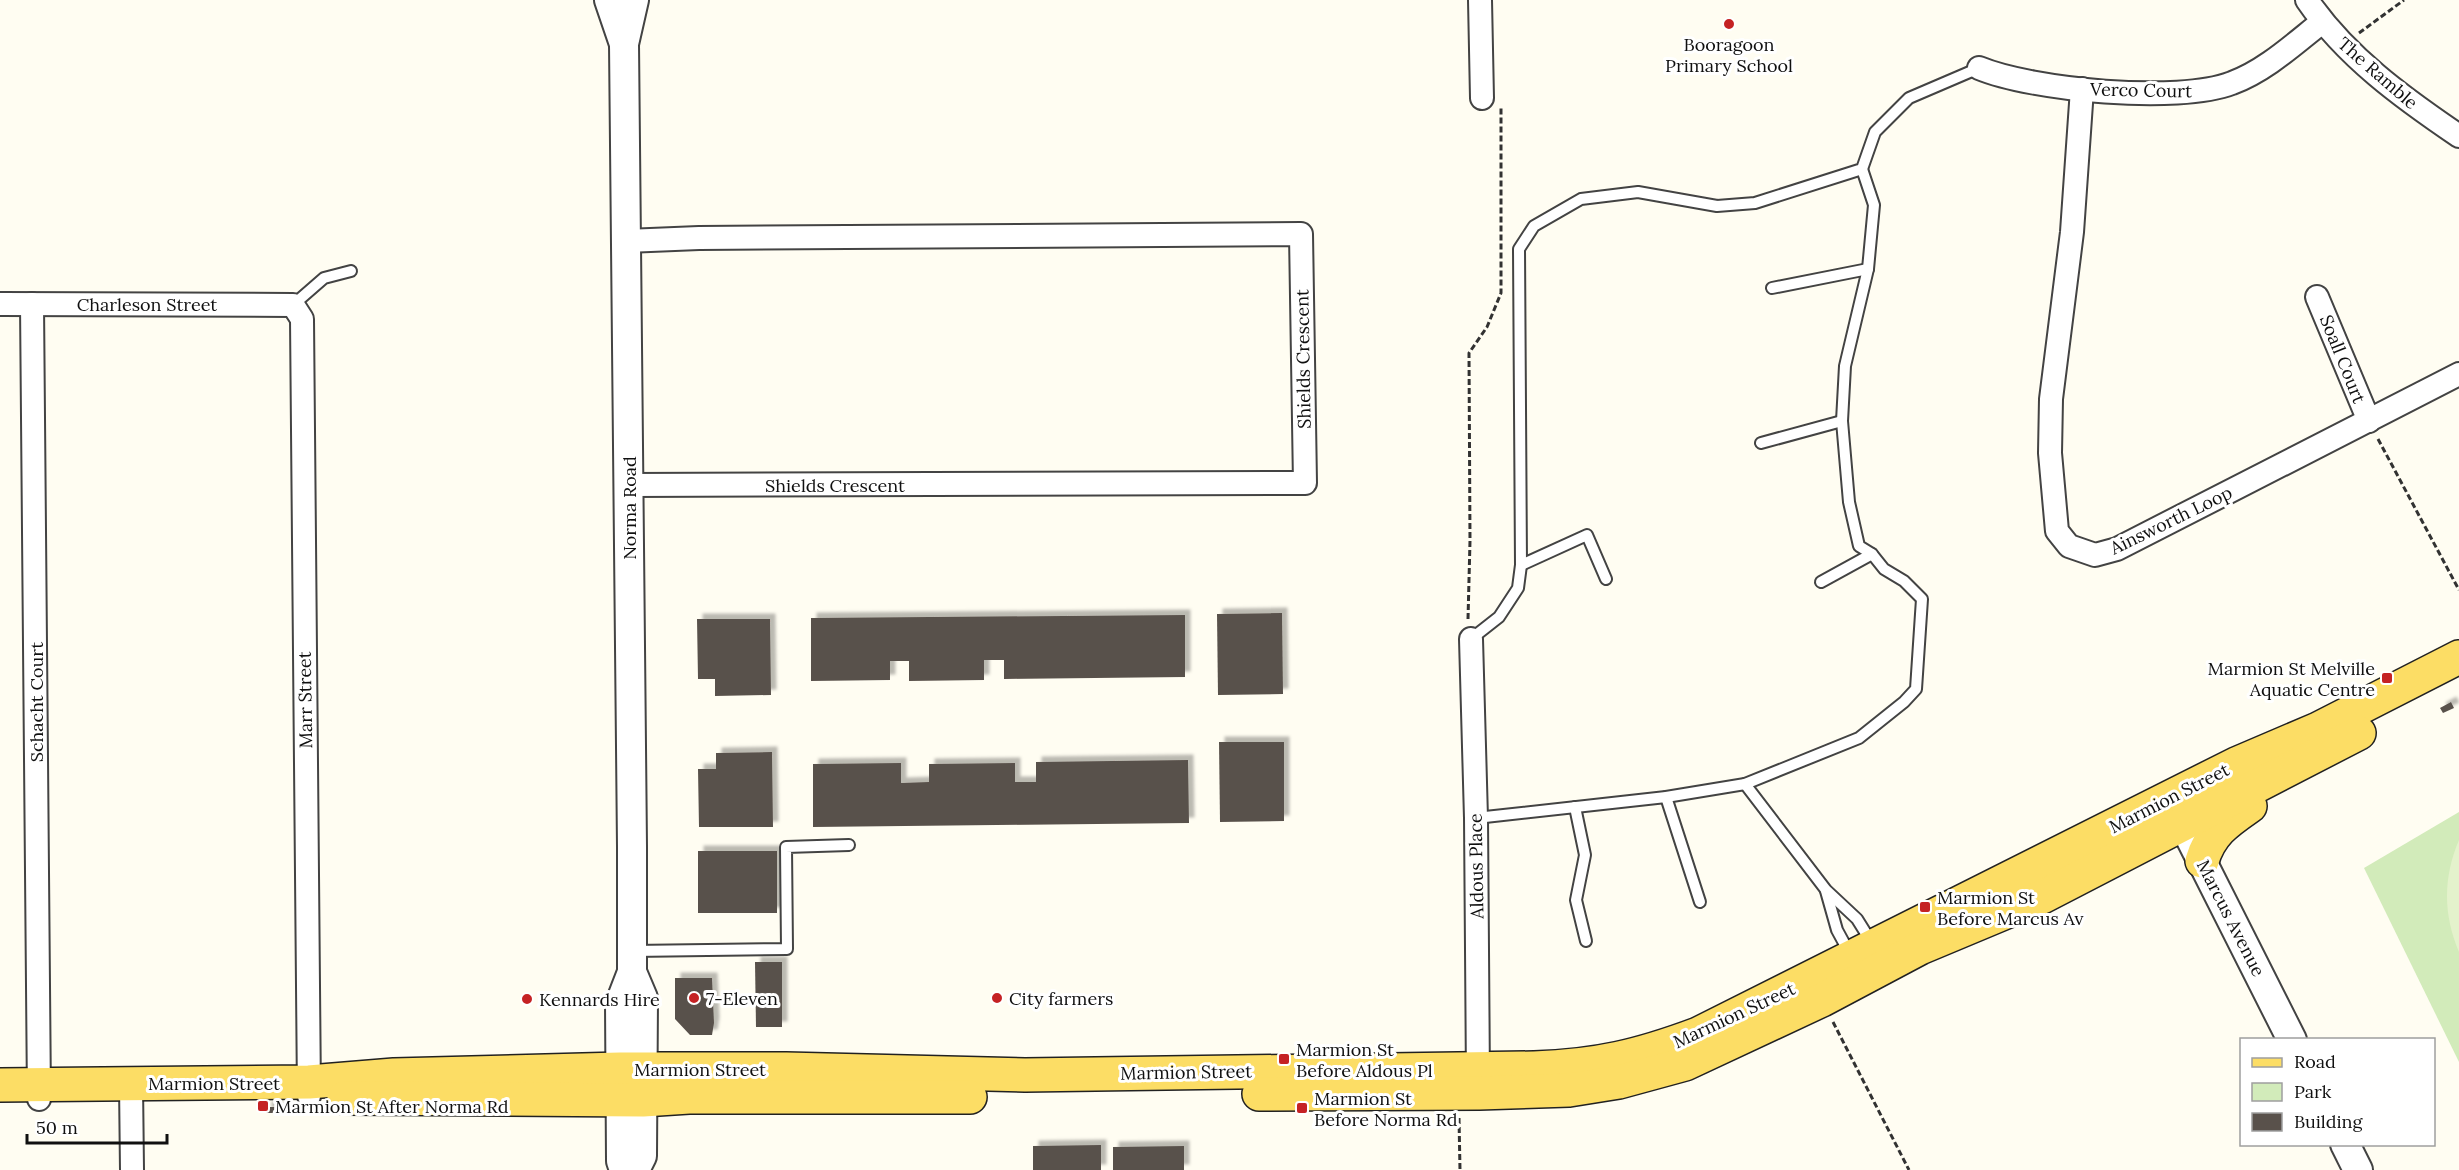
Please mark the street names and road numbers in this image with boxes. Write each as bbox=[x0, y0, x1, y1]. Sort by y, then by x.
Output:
street label: The Ramble bbox=[2333, 32, 2423, 114]
street label: Verco Court bbox=[2089, 78, 2192, 102]
street label: Shields Crescent bbox=[1290, 289, 1316, 429]
street label: Charleson Street bbox=[77, 293, 217, 316]
street label: Soall Court bbox=[2315, 311, 2371, 407]
street label: Norma Road bbox=[618, 456, 641, 560]
street label: Shields Crescent bbox=[765, 474, 905, 497]
street label: Ainsworth Loop bbox=[2105, 481, 2236, 560]
street label: Schacht Court bbox=[25, 642, 48, 762]
street label: Marr Street bbox=[293, 651, 317, 749]
street label: Marmion Street bbox=[2105, 758, 2233, 838]
street label: Aldous Place bbox=[1464, 813, 1488, 920]
street label: Marcus Avenue bbox=[2192, 856, 2270, 980]
street label: Marmion Street bbox=[1669, 977, 1799, 1053]
street label: Marmion Street bbox=[634, 1058, 766, 1081]
street label: Marmion Street bbox=[1120, 1059, 1252, 1085]
street label: Marmion Street bbox=[148, 1072, 280, 1095]

